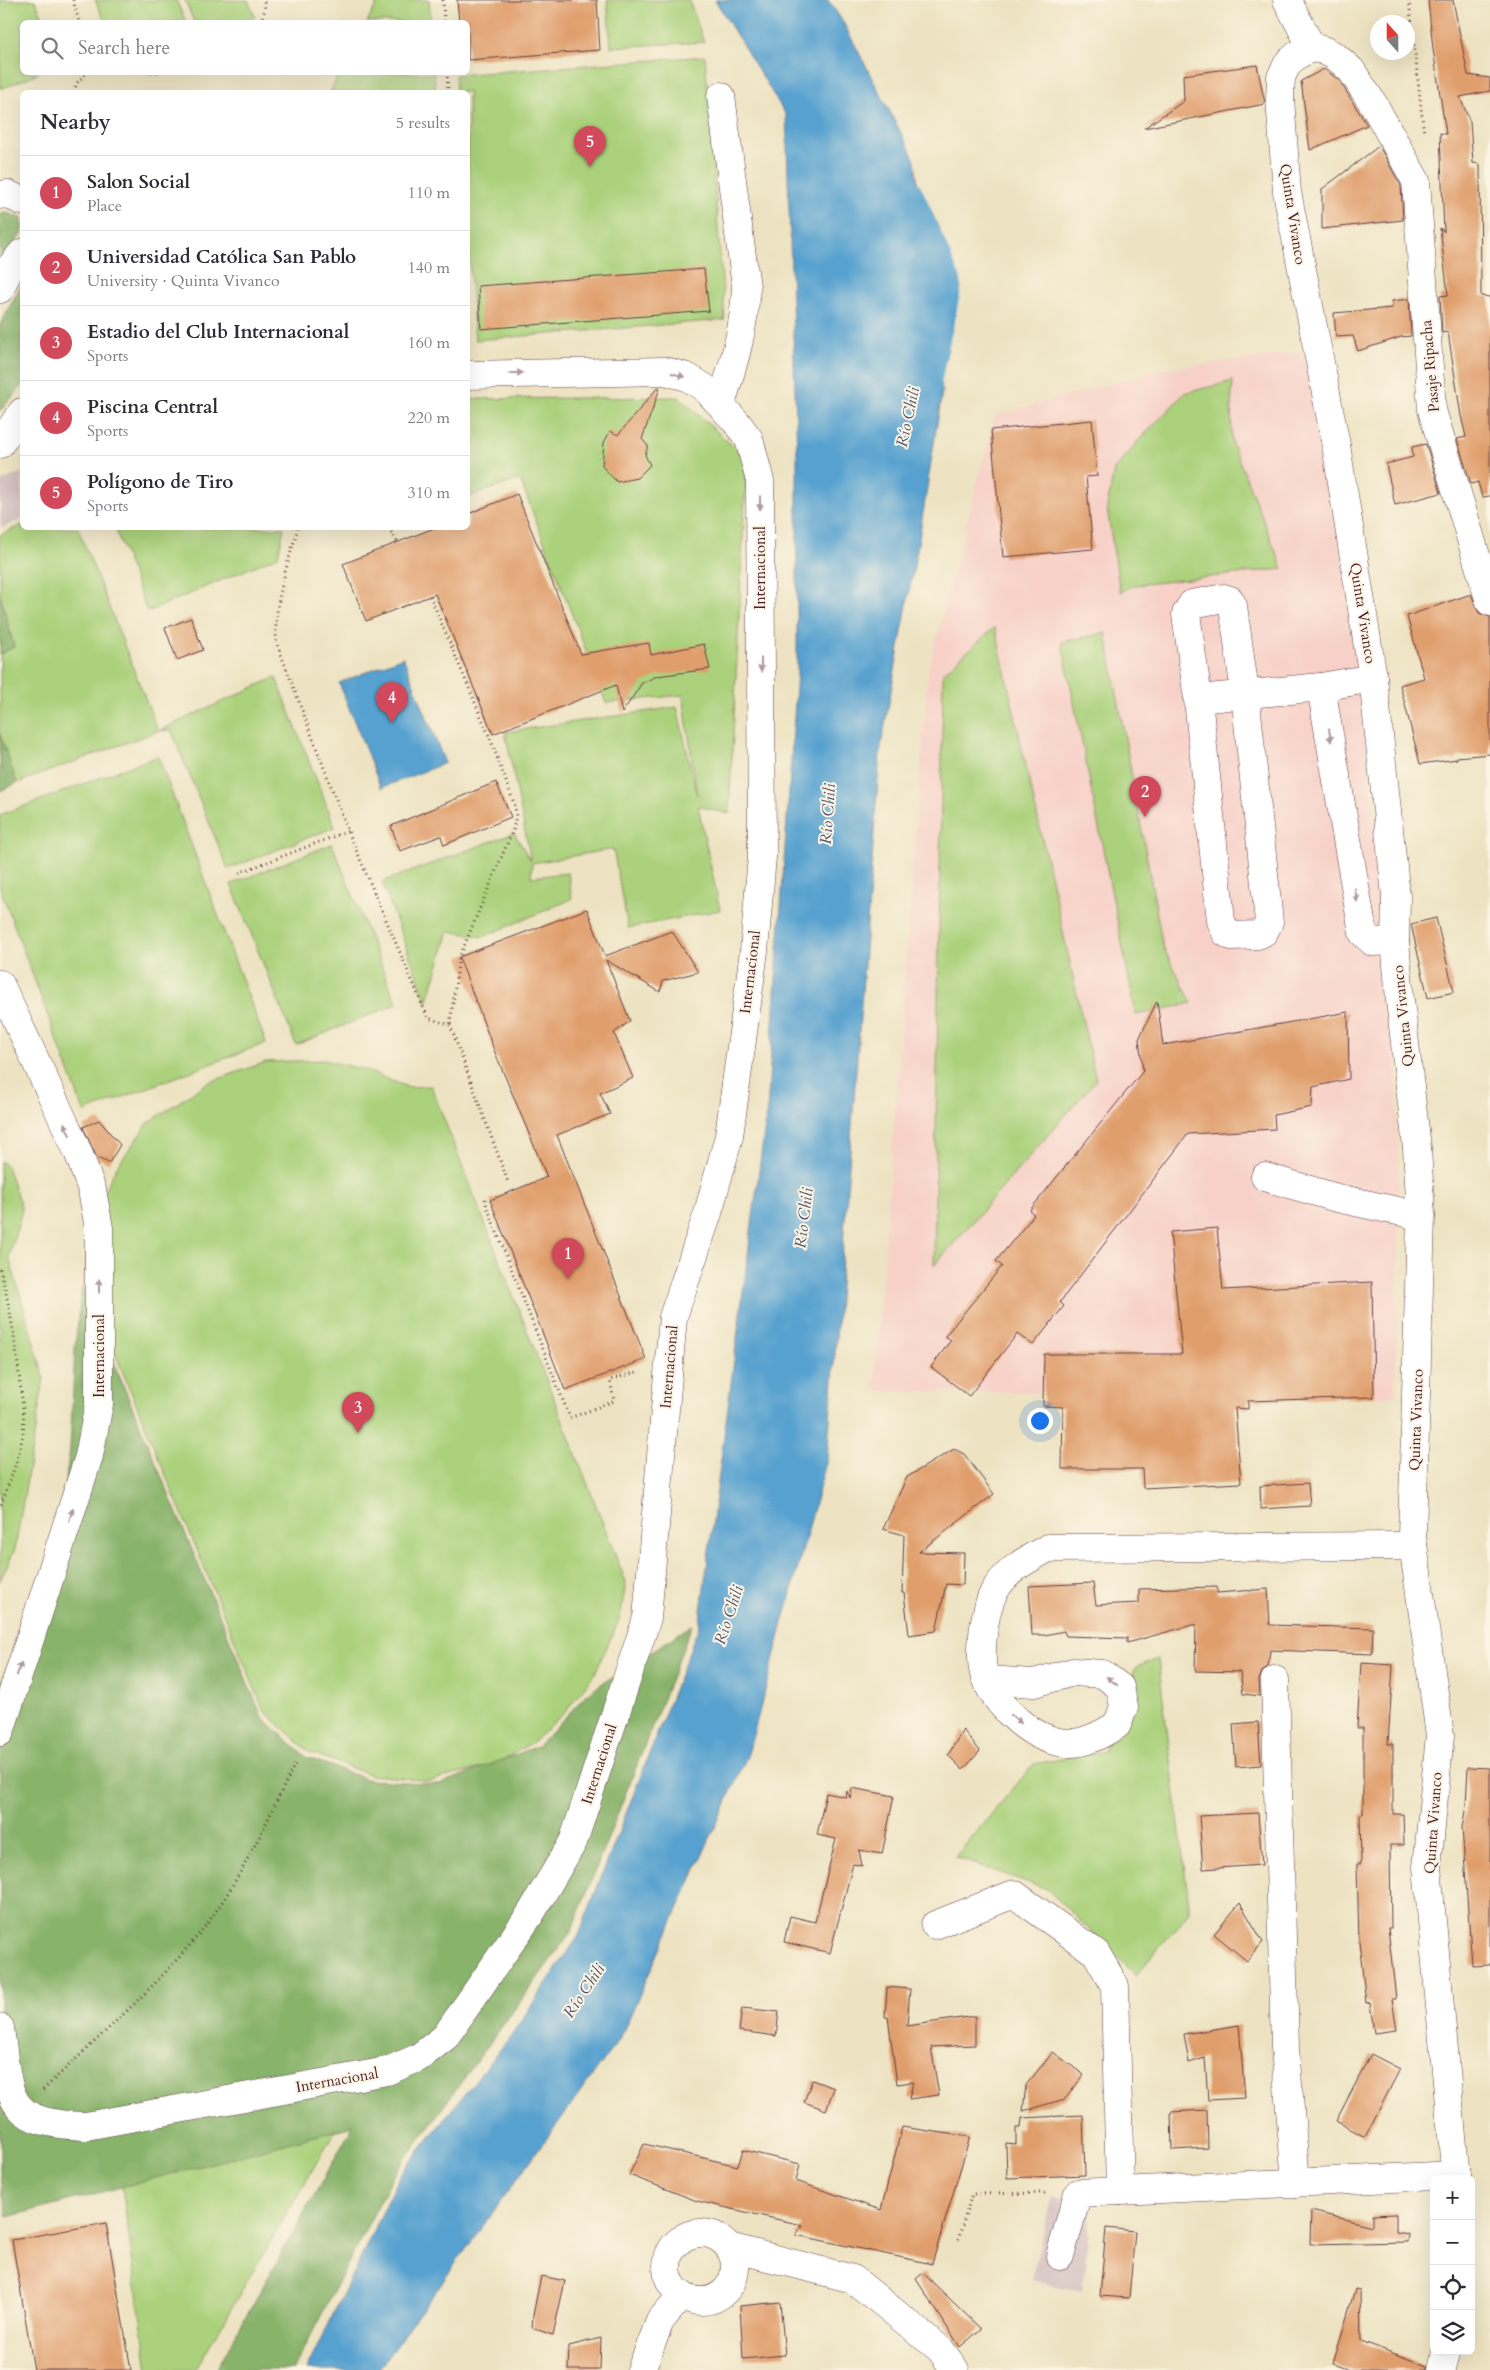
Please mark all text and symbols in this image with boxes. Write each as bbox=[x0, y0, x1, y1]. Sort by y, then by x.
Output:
north arrow bbox=[1370, 15, 1415, 60]
search box bbox=[20, 20, 470, 75]
icon: search bbox=[38, 34, 66, 62]
text: Search here bbox=[78, 35, 170, 61]
text: Nearby bbox=[40, 108, 111, 137]
text: 5 results bbox=[396, 112, 450, 134]
pin: 5 bbox=[574, 126, 606, 167]
street label: Quinta Vivanco bbox=[1275, 162, 1311, 266]
text: Salon Social bbox=[87, 169, 190, 195]
text: 1 bbox=[52, 182, 60, 204]
text: 110 m bbox=[408, 182, 450, 204]
text: Place bbox=[87, 195, 122, 217]
text: Universidad Católica San Pablo bbox=[87, 244, 356, 270]
text: 2 bbox=[52, 257, 60, 279]
text: 140 m bbox=[408, 257, 450, 279]
text: University · Quinta Vivanco bbox=[87, 270, 280, 292]
text: Estadio del Club Internacional bbox=[87, 319, 349, 345]
street label: Pasaje Ripacha bbox=[1416, 319, 1444, 413]
text: 3 bbox=[52, 332, 60, 354]
text: 160 m bbox=[408, 332, 450, 354]
text: Sports bbox=[87, 345, 128, 367]
one-way arrow bbox=[508, 369, 524, 377]
one-way arrow bbox=[671, 371, 686, 379]
water label: Río Chili bbox=[891, 384, 925, 449]
text: Piscina Central bbox=[87, 394, 218, 420]
text: 4 bbox=[52, 407, 60, 429]
text: 220 m bbox=[408, 407, 450, 429]
text: Sports bbox=[87, 420, 128, 442]
text: Polígono de Tiro bbox=[87, 469, 233, 495]
text: 5 bbox=[52, 482, 60, 504]
text: 310 m bbox=[408, 482, 450, 504]
text: Sports bbox=[87, 495, 128, 517]
one-way arrow bbox=[756, 495, 764, 511]
street label: Internacional bbox=[750, 526, 770, 610]
street label: Quinta Vivanco bbox=[1345, 561, 1381, 665]
one-way arrow bbox=[757, 657, 765, 673]
pin: 4 bbox=[376, 682, 408, 723]
one-way arrow bbox=[1326, 727, 1334, 743]
pin: 2 bbox=[1129, 776, 1161, 817]
water label: Río Chili bbox=[815, 782, 841, 845]
one-way arrow bbox=[1353, 888, 1361, 904]
street label: Internacional bbox=[735, 929, 765, 1015]
street label: Quinta Vivanco bbox=[1388, 964, 1418, 1068]
one-way arrow bbox=[63, 1122, 71, 1136]
water label: Río Chili bbox=[789, 1186, 819, 1249]
pin: 1 bbox=[552, 1238, 584, 1279]
one-way arrow bbox=[95, 1278, 103, 1294]
street label: Internacional bbox=[89, 1314, 109, 1398]
street label: Internacional bbox=[655, 1324, 683, 1410]
street label: Quinta Vivanco bbox=[1404, 1369, 1428, 1471]
pin: 3 bbox=[342, 1392, 374, 1433]
your location bbox=[1027, 1408, 1053, 1434]
one-way arrow bbox=[67, 1507, 75, 1522]
water label: Río Chili bbox=[709, 1582, 749, 1647]
one-way arrow bbox=[16, 1661, 24, 1676]
one-way arrow bbox=[1106, 1675, 1119, 1686]
one-way arrow bbox=[1009, 1713, 1022, 1724]
street label: Internacional bbox=[577, 1721, 621, 1807]
street label: Quinta Vivanco bbox=[1419, 1771, 1447, 1875]
water label: Río Chili bbox=[558, 1959, 610, 2022]
street label: Internacional bbox=[294, 2063, 380, 2097]
map controls bbox=[1430, 2175, 1475, 2355]
button: + bbox=[1430, 2175, 1475, 2220]
button: − bbox=[1430, 2220, 1475, 2265]
button: locate bbox=[1430, 2265, 1475, 2310]
button: layers bbox=[1430, 2310, 1475, 2355]

